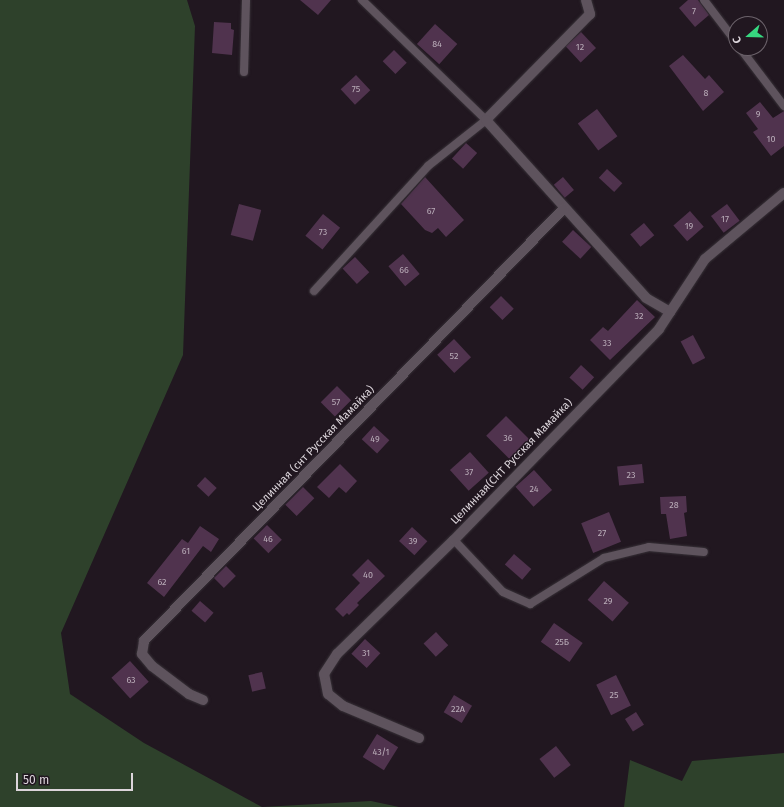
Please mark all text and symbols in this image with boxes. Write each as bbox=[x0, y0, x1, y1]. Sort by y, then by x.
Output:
house number: 7 bbox=[692, 6, 696, 16]
north arrow bbox=[728, 16, 768, 56]
text: С bbox=[730, 35, 744, 45]
house number: 84 bbox=[432, 39, 442, 49]
house number: 12 bbox=[576, 42, 584, 52]
house number: 75 bbox=[352, 84, 360, 94]
house number: 8 bbox=[704, 88, 708, 98]
house number: 9 bbox=[756, 109, 760, 119]
house number: 10 bbox=[767, 134, 775, 144]
house number: 67 bbox=[427, 206, 435, 216]
house number: 17 bbox=[721, 214, 729, 224]
house number: 19 bbox=[685, 221, 693, 231]
house number: 73 bbox=[319, 227, 327, 237]
house number: 66 bbox=[399, 265, 409, 275]
house number: 32 bbox=[635, 311, 643, 321]
house number: 33 bbox=[603, 338, 611, 348]
house number: 52 bbox=[450, 351, 458, 361]
street label: Целинная (снт Русская Мамайка) bbox=[250, 383, 378, 515]
house number: 57 bbox=[332, 397, 340, 407]
street label: Целинная(СНТ Русская Мамайка) bbox=[449, 397, 575, 527]
house number: 36 bbox=[503, 433, 513, 443]
house number: 49 bbox=[370, 434, 380, 444]
house number: 37 bbox=[465, 467, 473, 477]
house number: 23 bbox=[627, 470, 635, 480]
house number: 24 bbox=[530, 484, 538, 494]
house number: 28 bbox=[669, 500, 679, 510]
house number: 27 bbox=[598, 528, 606, 538]
house number: 46 bbox=[263, 534, 273, 544]
house number: 39 bbox=[408, 536, 418, 546]
house number: 61 bbox=[182, 546, 190, 556]
house number: 40 bbox=[363, 570, 373, 580]
house number: 62 bbox=[157, 577, 167, 587]
house number: 29 bbox=[603, 596, 613, 606]
house number: 25Б bbox=[555, 637, 569, 647]
house number: 31 bbox=[362, 648, 370, 658]
house number: 63 bbox=[126, 675, 136, 685]
house number: 25 bbox=[610, 690, 618, 700]
house number: 22А bbox=[451, 704, 465, 714]
house number: 43/1 bbox=[373, 747, 389, 757]
scale bar bbox=[18, 765, 135, 791]
text: 50 m bbox=[23, 773, 49, 787]

